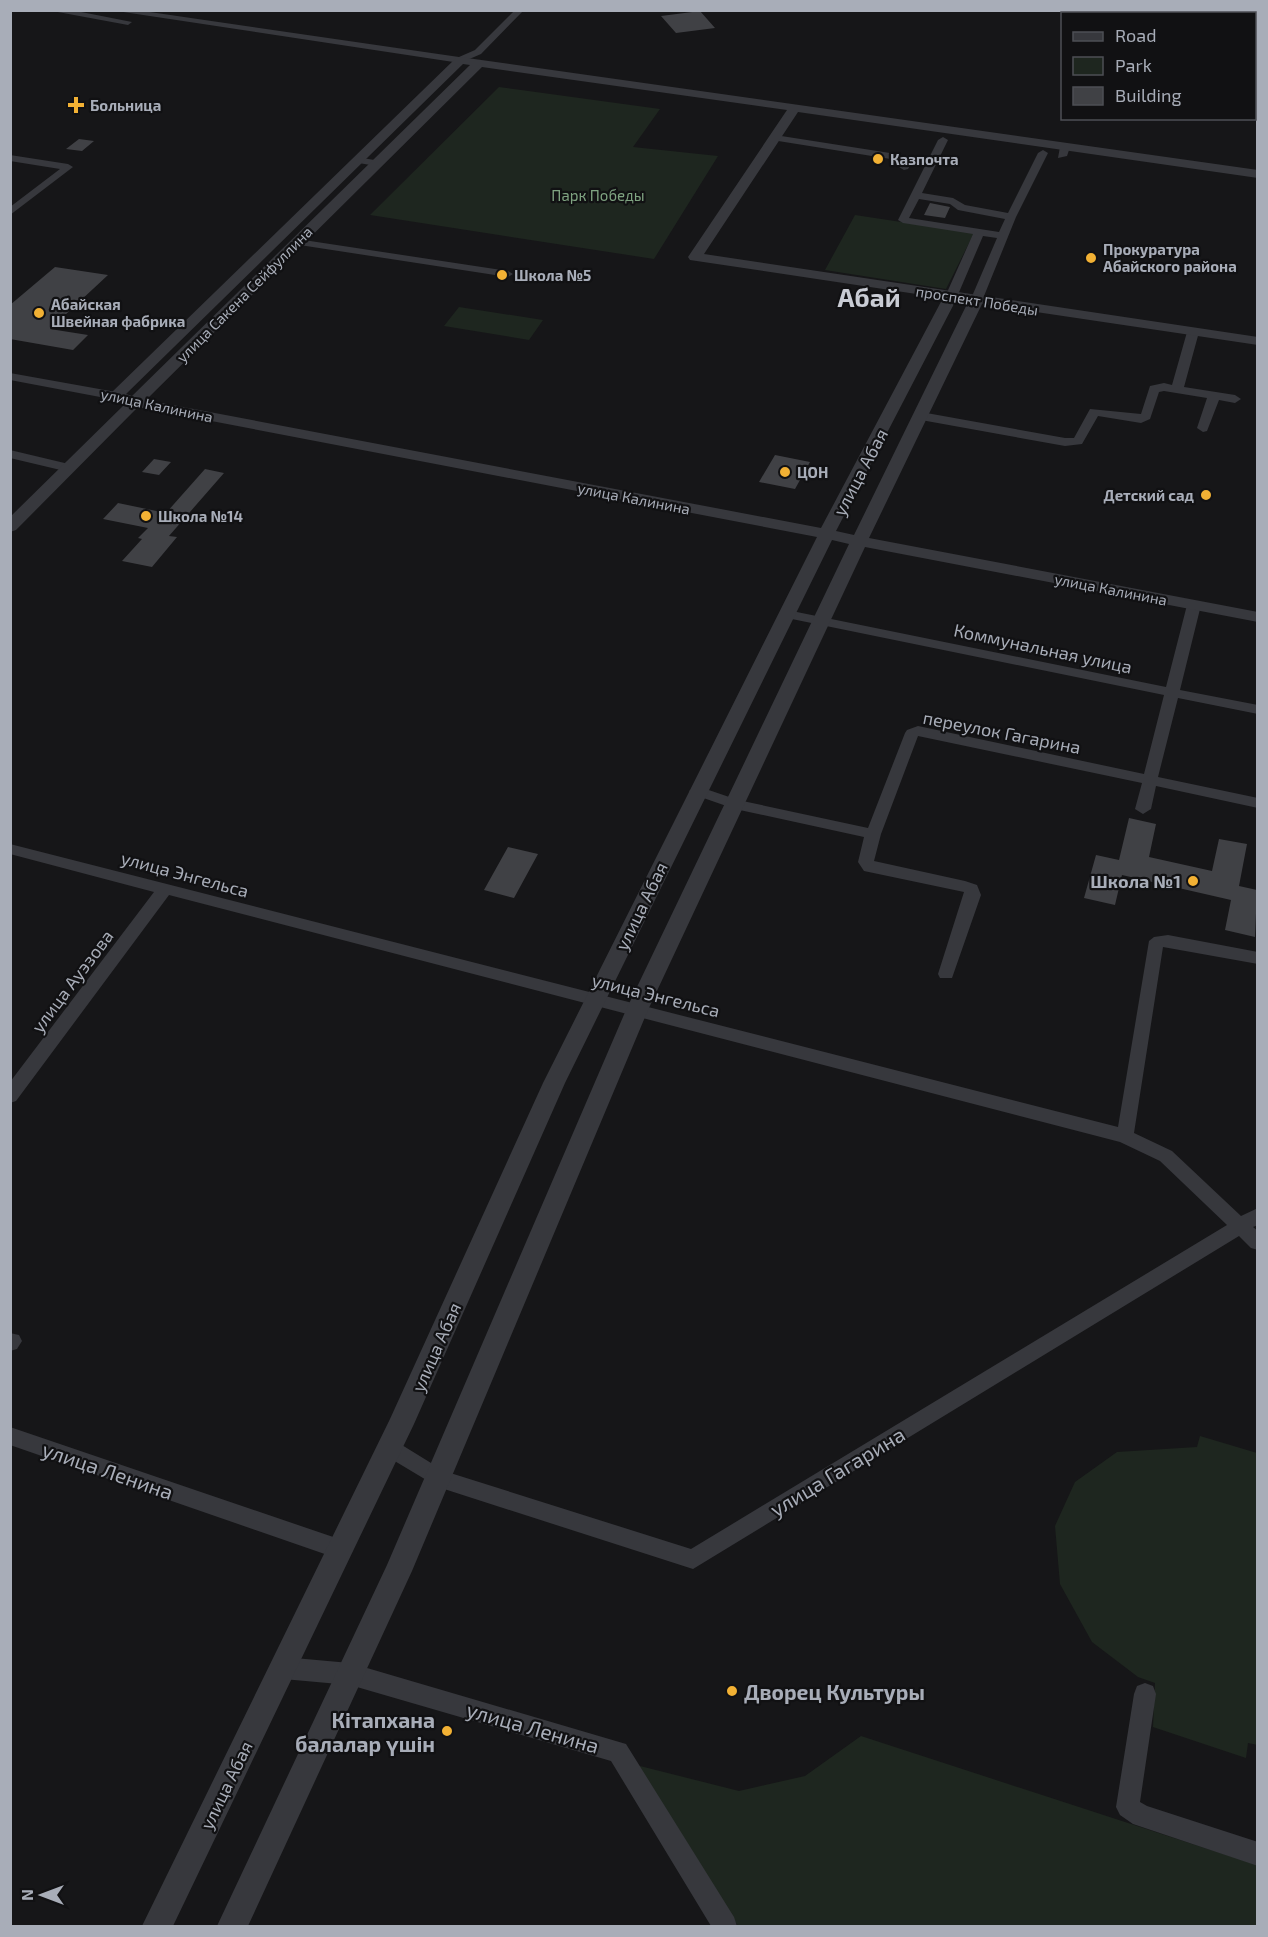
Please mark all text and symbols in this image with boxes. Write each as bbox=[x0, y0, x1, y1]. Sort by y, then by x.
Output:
legend bbox=[1061, 12, 1256, 120]
text: Road bbox=[1115, 24, 1156, 46]
text: Park bbox=[1115, 54, 1152, 76]
text: Building bbox=[1115, 84, 1182, 106]
marker: Больница bbox=[67, 96, 85, 114]
place label: Больница bbox=[90, 96, 161, 114]
place label: Казпочта bbox=[890, 150, 959, 168]
marker: Казпочта bbox=[871, 152, 885, 166]
park label: Парк Победы bbox=[551, 186, 645, 204]
street label: улица Сакена Сейфуллина bbox=[172, 222, 316, 366]
place label: Прокуратура Абайского района bbox=[1103, 240, 1237, 275]
marker: Прокуратура Абайского района bbox=[1084, 251, 1098, 265]
place label: Школа №5 bbox=[514, 266, 591, 284]
marker: Школа №5 bbox=[495, 268, 509, 282]
district label: Абай bbox=[837, 281, 901, 312]
street label: проспект Победы bbox=[915, 281, 1039, 319]
place label: Абайская Швейная фабрика bbox=[51, 295, 185, 330]
marker: Абайская Швейная фабрика bbox=[32, 306, 46, 320]
street label: улица Калинина bbox=[99, 384, 215, 427]
street label: улица Абая bbox=[828, 425, 892, 519]
place label: ЦОН bbox=[797, 463, 828, 481]
marker: ЦОН bbox=[778, 465, 792, 479]
street label: улица Калинина bbox=[576, 478, 692, 519]
place label: Детский сад bbox=[1104, 486, 1195, 504]
marker: Детский сад bbox=[1199, 488, 1213, 502]
place label: Школа №14 bbox=[158, 507, 244, 525]
marker: Школа №14 bbox=[139, 509, 153, 523]
street label: улица Калинина bbox=[1053, 569, 1169, 610]
street label: Коммунальная улица bbox=[952, 618, 1134, 678]
street label: переулок Гагарина bbox=[921, 706, 1083, 758]
street label: улица Энгельса bbox=[119, 846, 251, 902]
street label: улица Абая bbox=[610, 858, 672, 954]
place label: Школа №1 bbox=[1090, 870, 1181, 892]
marker: Школа №1 bbox=[1186, 874, 1200, 888]
street label: улица Ауэзова bbox=[26, 925, 118, 1037]
street label: улица Энгельса bbox=[590, 968, 722, 1022]
street label: улица Абая bbox=[407, 1299, 465, 1395]
street label: улица Гагарина bbox=[765, 1421, 910, 1522]
street label: улица Ленина bbox=[39, 1436, 177, 1505]
place label: Дворец Культуры bbox=[744, 1679, 925, 1704]
marker: Дворец Культуры bbox=[725, 1684, 739, 1698]
street label: улица Ленина bbox=[464, 1696, 602, 1759]
place label: Кітапхана балалар үшін bbox=[295, 1707, 435, 1756]
marker: Кітапхана балалар үшін bbox=[440, 1724, 454, 1738]
street label: улица Абая bbox=[195, 1737, 257, 1833]
north arrow bbox=[12, 1865, 72, 1925]
text: N bbox=[17, 1889, 36, 1901]

